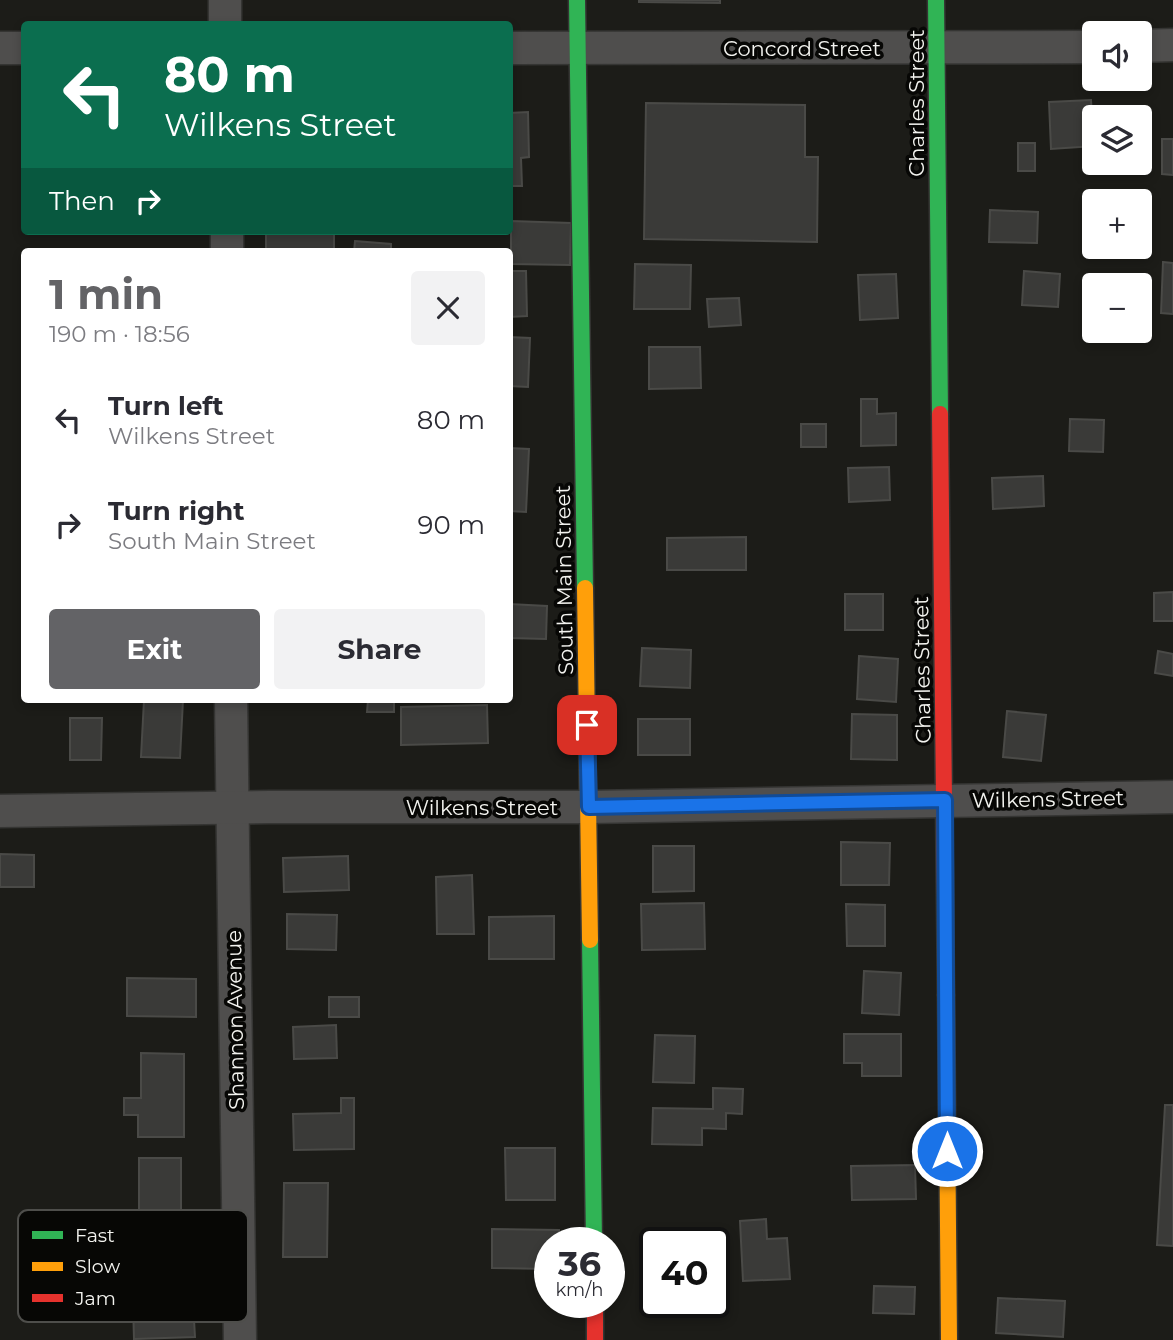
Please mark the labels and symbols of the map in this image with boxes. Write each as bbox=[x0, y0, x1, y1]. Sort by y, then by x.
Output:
street label: Charles Street bbox=[904, 29, 929, 177]
street label: Concord Street bbox=[723, 36, 881, 61]
street label: South Main Street bbox=[550, 485, 578, 675]
street label: Charles Street bbox=[908, 596, 936, 744]
pin bbox=[557, 695, 617, 755]
street label: Wilkens Street bbox=[972, 785, 1124, 813]
street label: Wilkens Street bbox=[406, 795, 558, 820]
street label: Shannon Avenue bbox=[221, 930, 249, 1110]
position arrow bbox=[910, 1114, 984, 1188]
legend bbox=[18, 1210, 248, 1322]
text: Fast bbox=[75, 1224, 115, 1247]
speed limit sign: 40 bbox=[639, 1227, 730, 1318]
text: Slow bbox=[75, 1255, 120, 1278]
text: Jam bbox=[74, 1287, 116, 1310]

